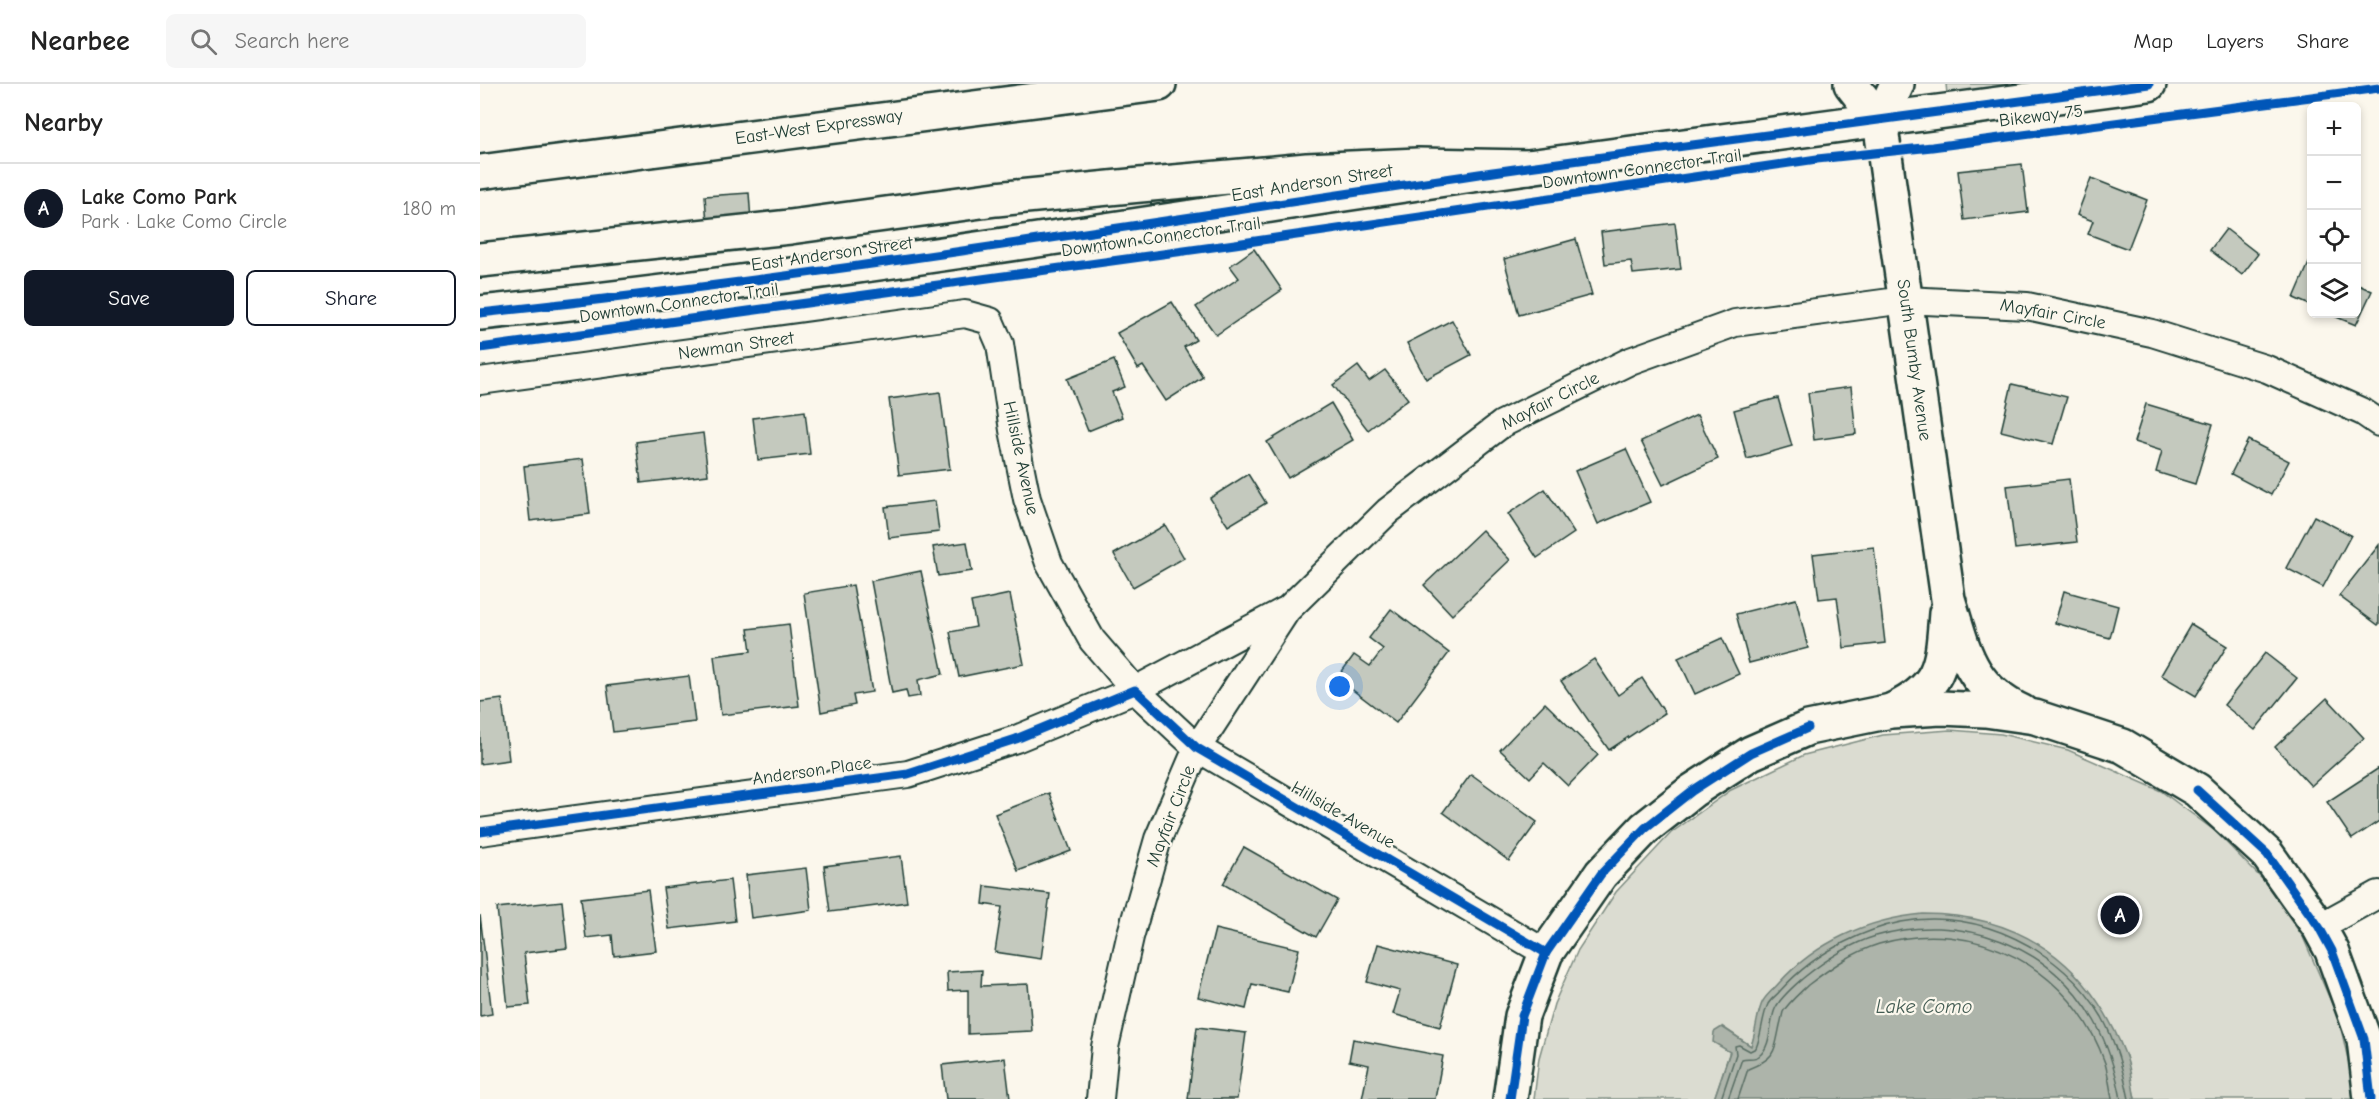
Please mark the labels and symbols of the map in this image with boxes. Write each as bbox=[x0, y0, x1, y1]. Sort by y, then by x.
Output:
street label: Bikeway 75 bbox=[1998, 100, 2084, 132]
street label: East-West Expressway bbox=[734, 105, 905, 149]
street label: Downtown Connector Trail bbox=[1541, 145, 1743, 193]
street label: East Anderson Street bbox=[1230, 160, 1395, 206]
street label: Downtown Connector Trail bbox=[1060, 213, 1262, 261]
street label: East Anderson Street bbox=[750, 232, 915, 276]
street label: South Bumby Avenue bbox=[1892, 278, 1936, 442]
street label: Downtown Connector Trail bbox=[578, 279, 780, 327]
street label: Mayfair Circle bbox=[1998, 294, 2108, 334]
street label: Newman Street bbox=[677, 327, 796, 365]
street label: Mayfair Circle bbox=[1498, 367, 1602, 435]
street label: Hillside Avenue bbox=[999, 399, 1043, 517]
your location bbox=[1325, 672, 1354, 701]
street label: Anderson Place bbox=[751, 752, 873, 790]
street label: Mayfair Circle bbox=[1142, 762, 1200, 870]
street label: Hillside Avenue bbox=[1288, 777, 1398, 853]
pin: A bbox=[2100, 892, 2140, 938]
water label: Lake Como bbox=[1876, 995, 1972, 1018]

